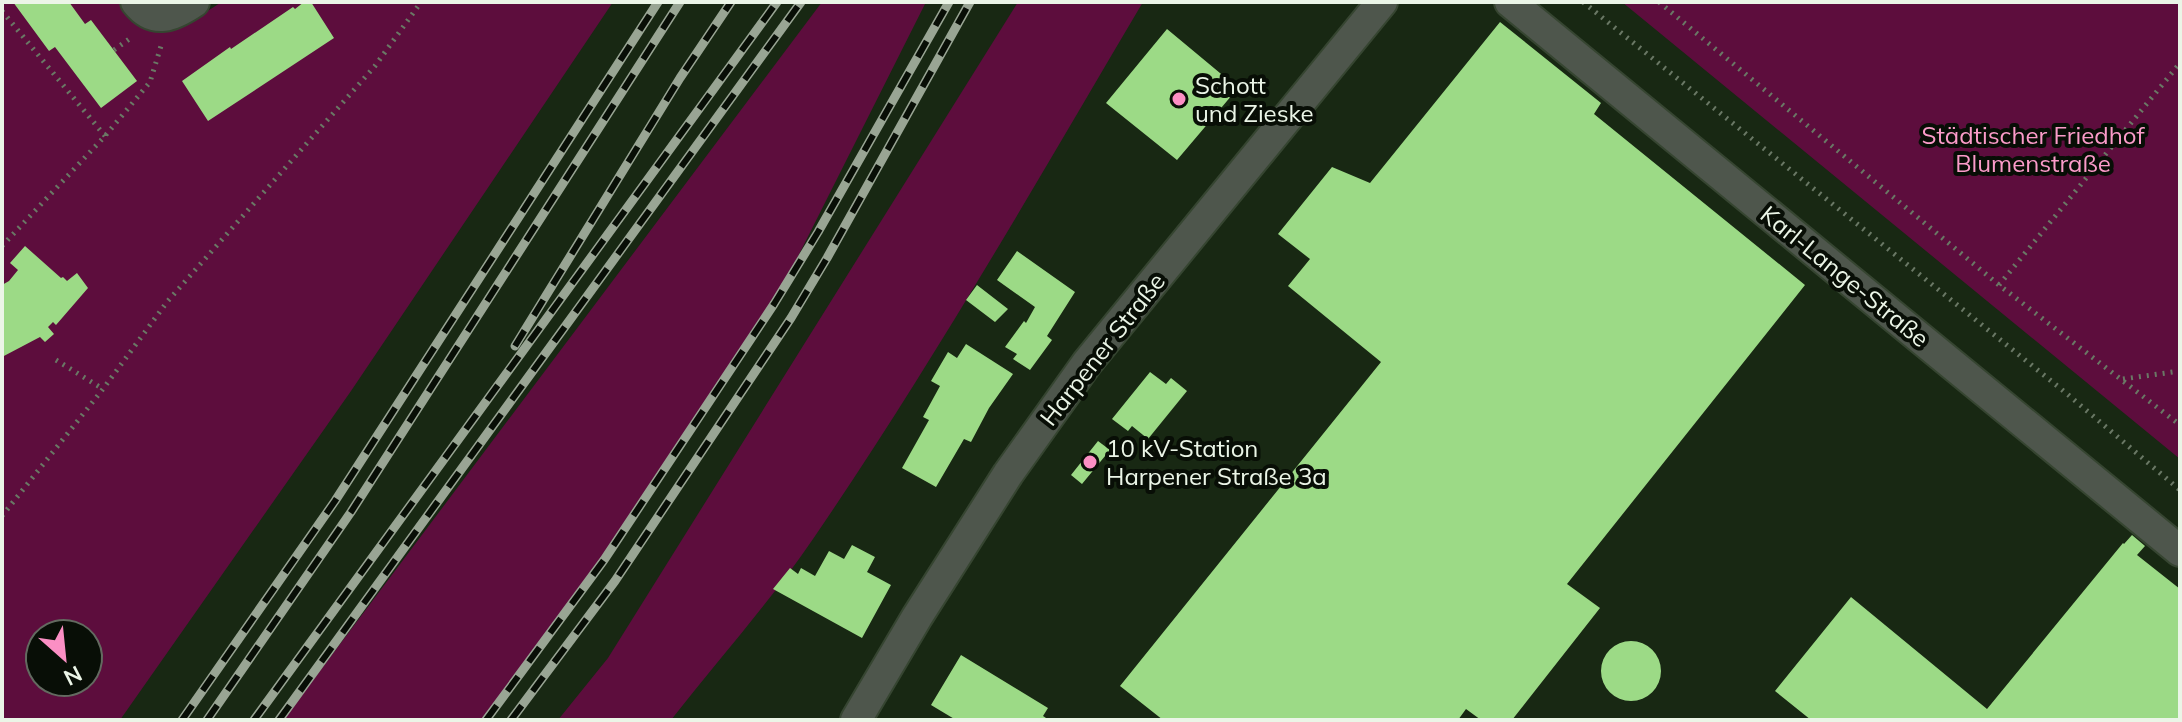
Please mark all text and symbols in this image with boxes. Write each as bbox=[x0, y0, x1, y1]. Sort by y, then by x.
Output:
place label: Schott und Zieske bbox=[1195, 70, 1314, 128]
marker: Schott und Zieske bbox=[1170, 90, 1188, 108]
park label: Städtischer Friedhof Blumenstraße bbox=[1922, 120, 2145, 178]
street label: Karl-Lange-Straße bbox=[1755, 199, 1935, 353]
street label: Harpener Straße bbox=[1033, 267, 1171, 431]
place label: 10 kV-Station Harpener Straße 3a bbox=[1106, 433, 1327, 491]
marker: 10 kV-Station Harpener Straße 3a bbox=[1081, 453, 1099, 471]
north arrow bbox=[24, 618, 104, 698]
text: N bbox=[59, 660, 87, 692]

